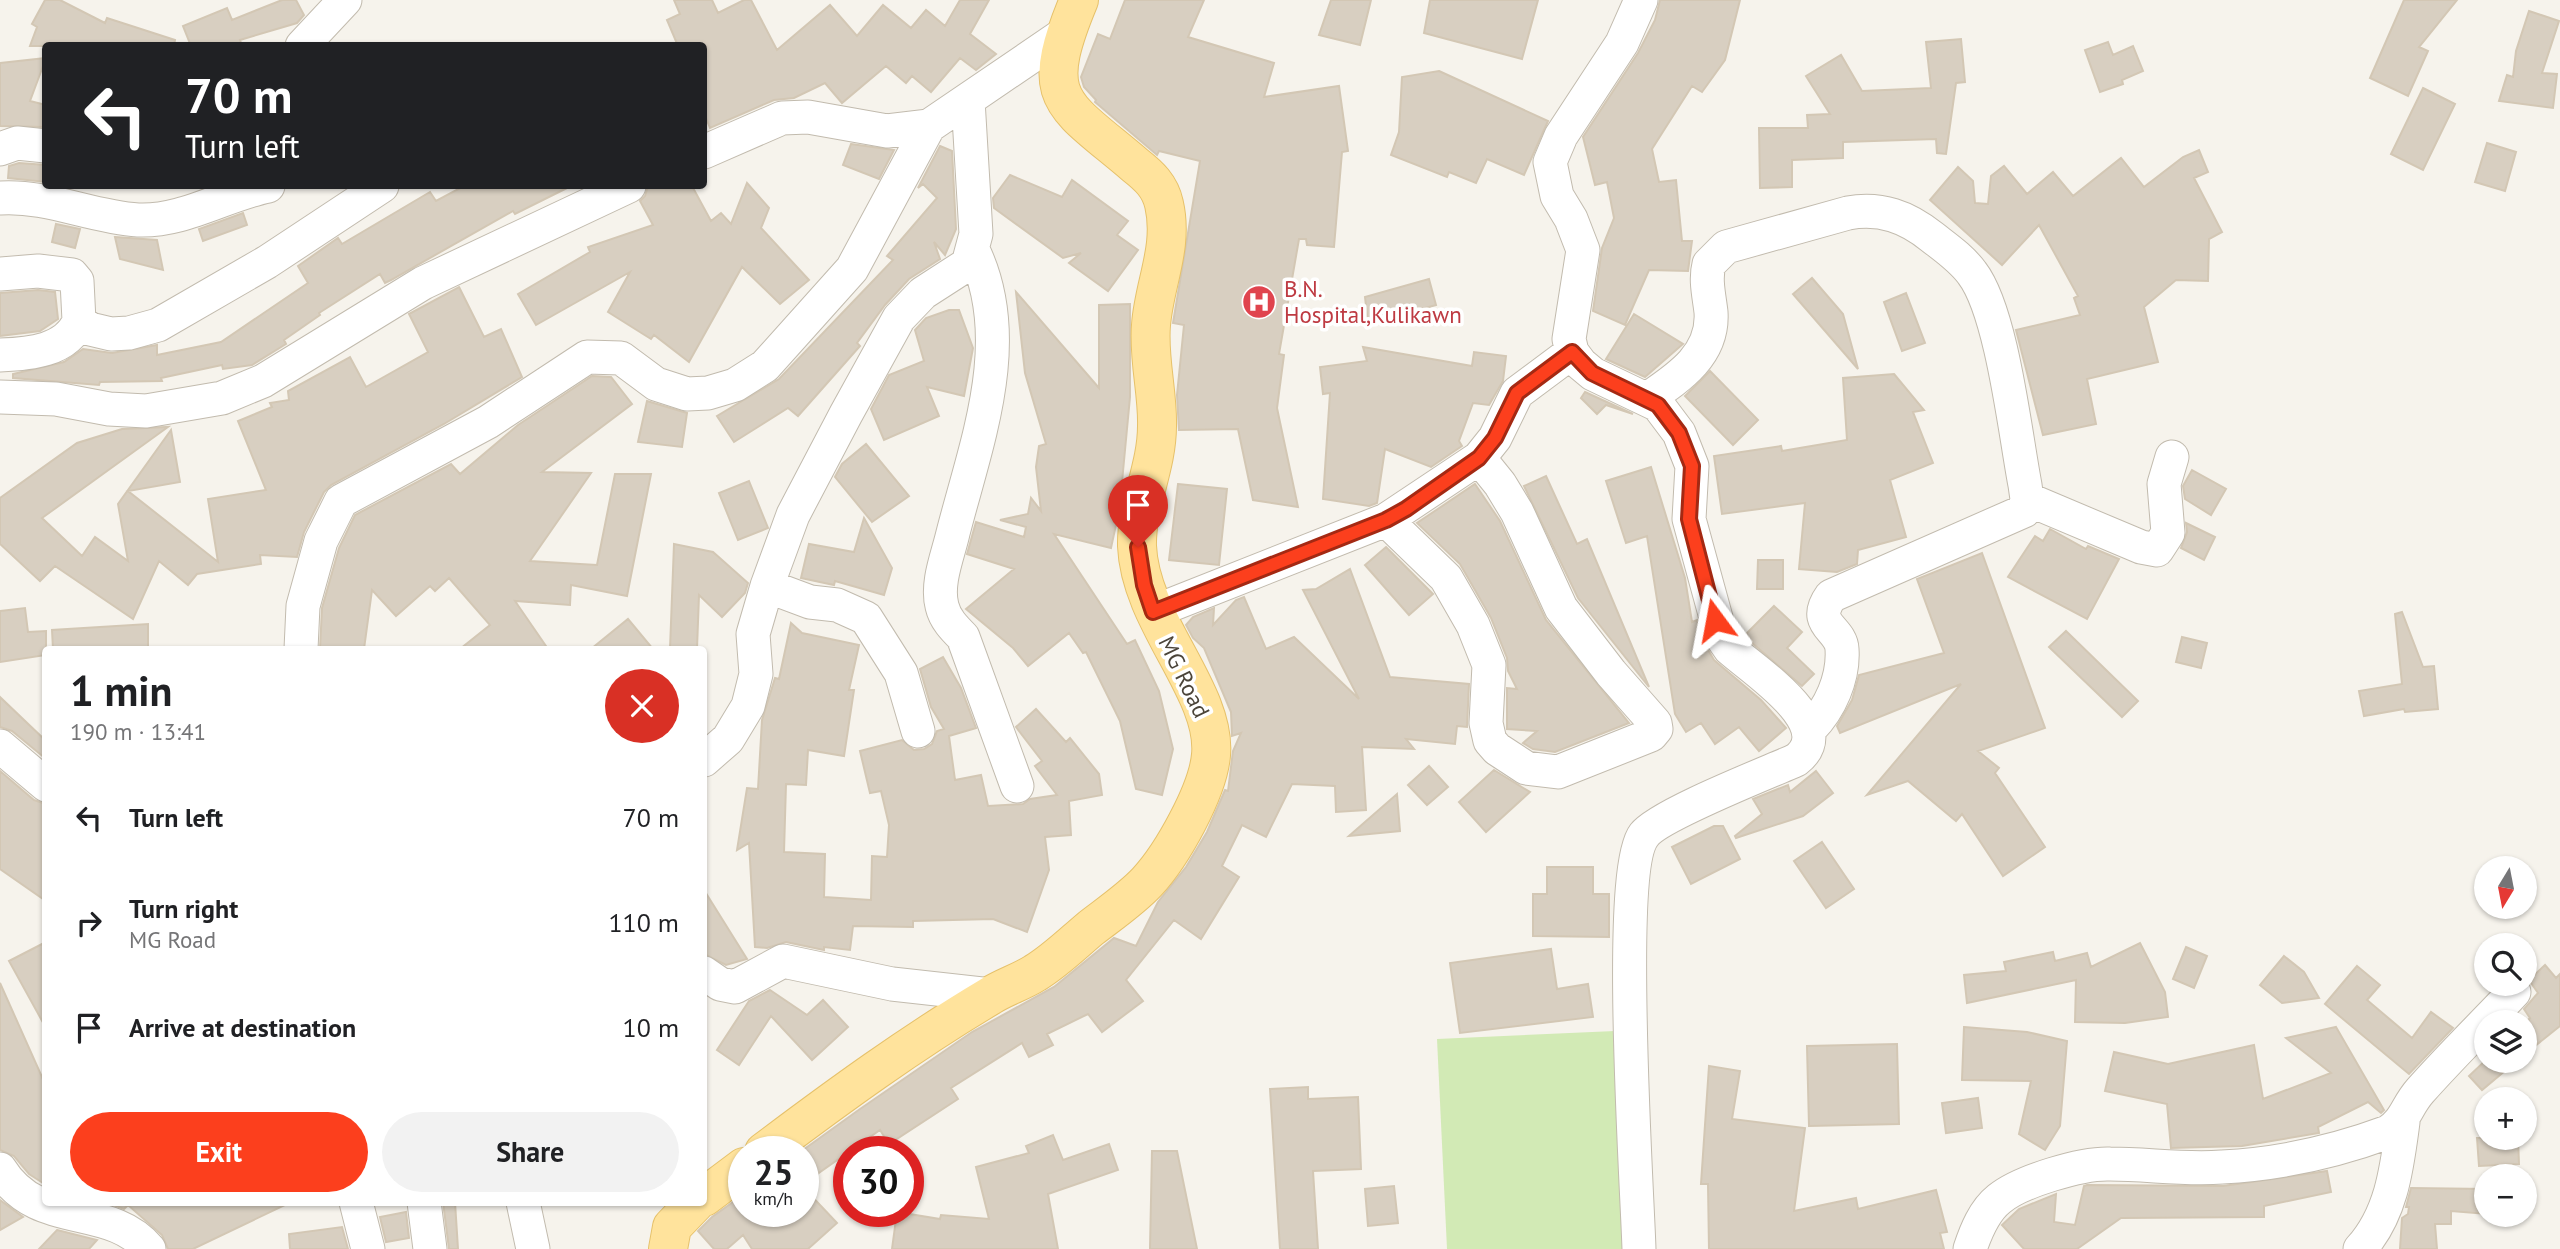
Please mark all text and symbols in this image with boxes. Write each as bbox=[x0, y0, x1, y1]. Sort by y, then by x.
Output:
text: 70 m bbox=[185, 63, 292, 127]
icon: left bbox=[70, 70, 161, 161]
text: Turn left bbox=[185, 125, 300, 167]
place label: B.N. Hospital,Kulikawn bbox=[1284, 274, 1462, 329]
hospital icon: B.N. Hospital,Kulikawn bbox=[1240, 283, 1278, 321]
pin bbox=[1108, 475, 1168, 547]
icon: arrive bbox=[1119, 486, 1157, 524]
position arrow bbox=[1678, 583, 1752, 657]
street label: MG Road bbox=[1152, 631, 1217, 722]
text: 1 min bbox=[70, 663, 172, 718]
button: close bbox=[605, 669, 679, 743]
text: 190 m · 13:41 bbox=[70, 717, 206, 746]
icon: left bbox=[70, 799, 108, 837]
text: Turn left bbox=[129, 801, 223, 834]
text: 70 m bbox=[623, 801, 679, 834]
north arrow bbox=[2474, 856, 2538, 919]
map controls bbox=[2474, 856, 2537, 1227]
text: Turn right bbox=[129, 892, 238, 925]
icon: right bbox=[70, 904, 108, 942]
text: 110 m bbox=[608, 906, 679, 939]
text: MG Road bbox=[129, 925, 216, 954]
button: search bbox=[2474, 933, 2537, 996]
icon: arrive bbox=[70, 1009, 108, 1047]
button: layers bbox=[2474, 1010, 2537, 1073]
text: Arrive at destination bbox=[129, 1011, 356, 1044]
text: 10 m bbox=[623, 1011, 679, 1044]
button: + bbox=[2474, 1087, 2537, 1150]
button: Exit bbox=[70, 1112, 368, 1192]
button: Share bbox=[382, 1112, 679, 1192]
speed limit sign: 30 bbox=[833, 1136, 924, 1227]
text: 25 bbox=[754, 1149, 793, 1195]
button: − bbox=[2474, 1164, 2537, 1227]
text: km/h bbox=[754, 1187, 793, 1210]

